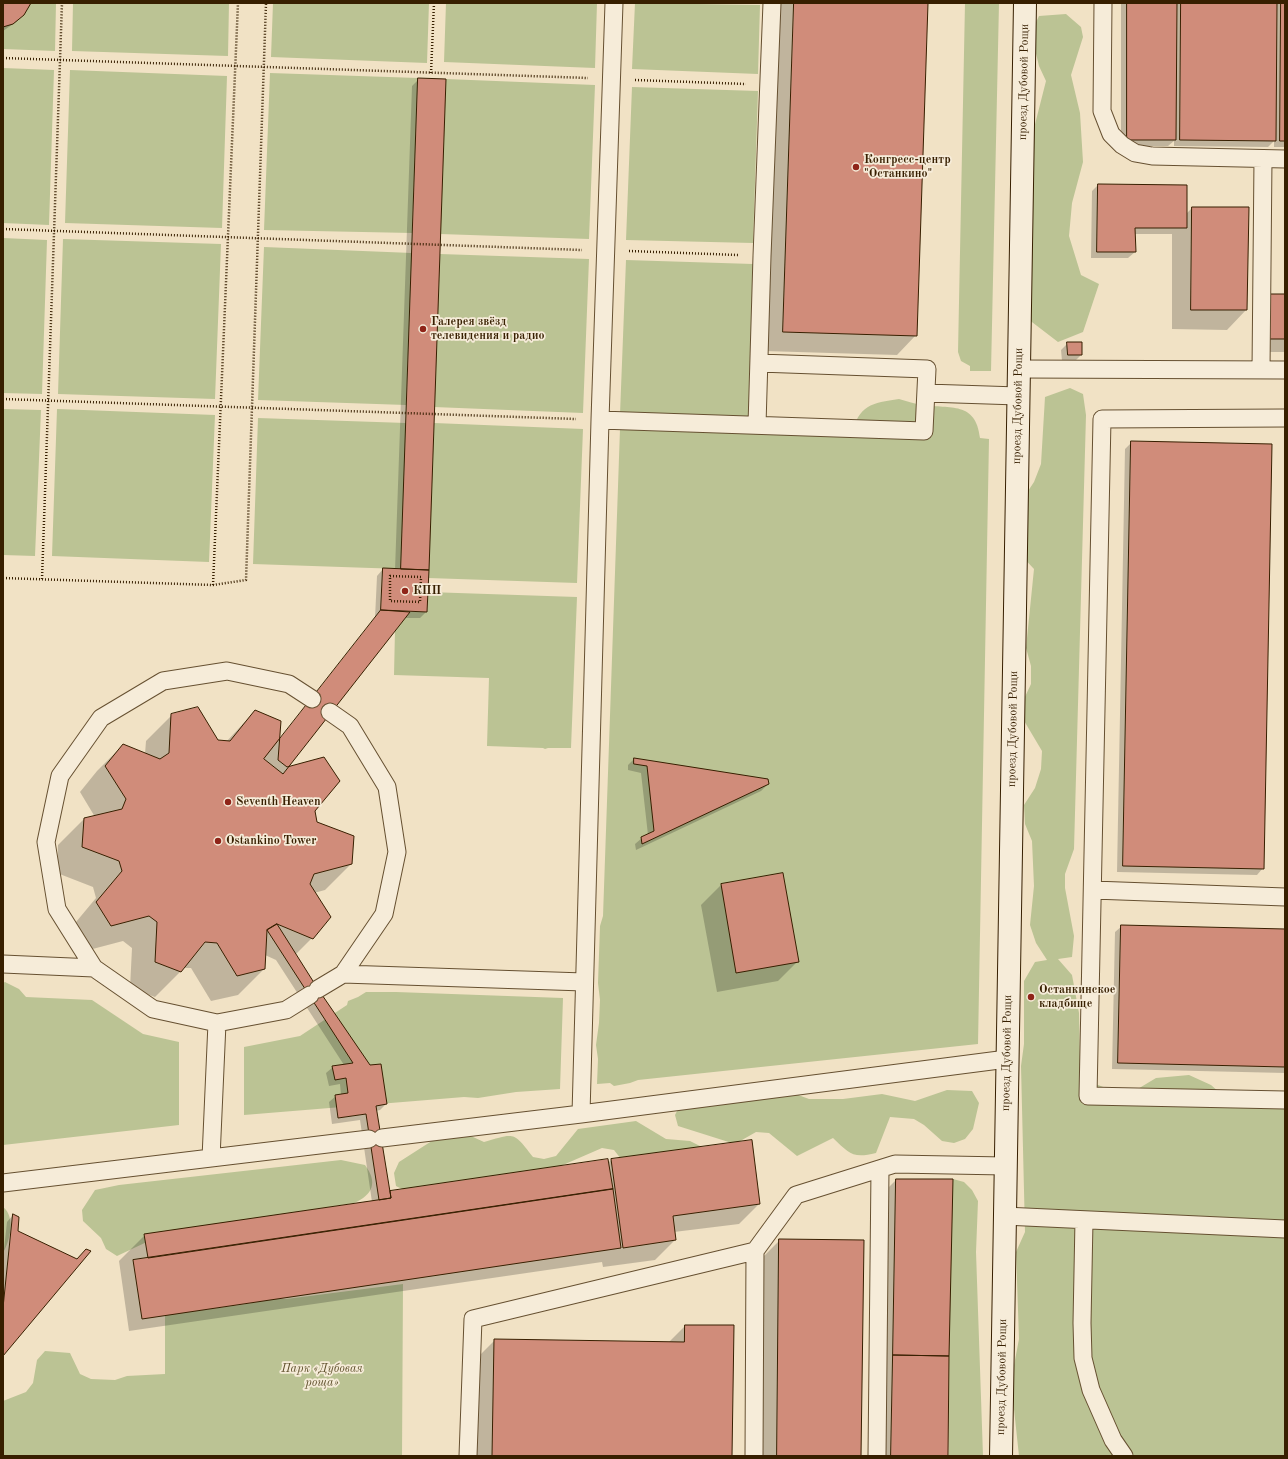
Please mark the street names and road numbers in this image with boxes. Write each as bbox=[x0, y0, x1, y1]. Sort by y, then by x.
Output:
street label: проезд Дубовой Рощи bbox=[1016, 24, 1032, 140]
street label: проезд Дубовой Рощи bbox=[1010, 348, 1026, 464]
street label: проезд Дубовой Рощи bbox=[1005, 671, 1021, 787]
street label: проезд Дубовой Рощи bbox=[999, 995, 1015, 1111]
street label: проезд Дубовой Рощи bbox=[994, 1319, 1010, 1435]

